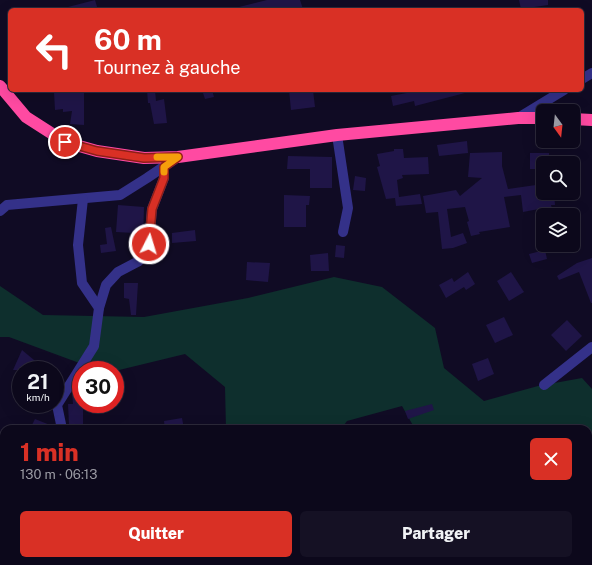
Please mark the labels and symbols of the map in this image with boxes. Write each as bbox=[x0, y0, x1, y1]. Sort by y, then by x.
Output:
north arrow bbox=[536, 104, 580, 148]
pin bbox=[48, 125, 82, 159]
position arrow bbox=[128, 223, 170, 265]
speed limit sign: 30 bbox=[72, 361, 124, 413]

